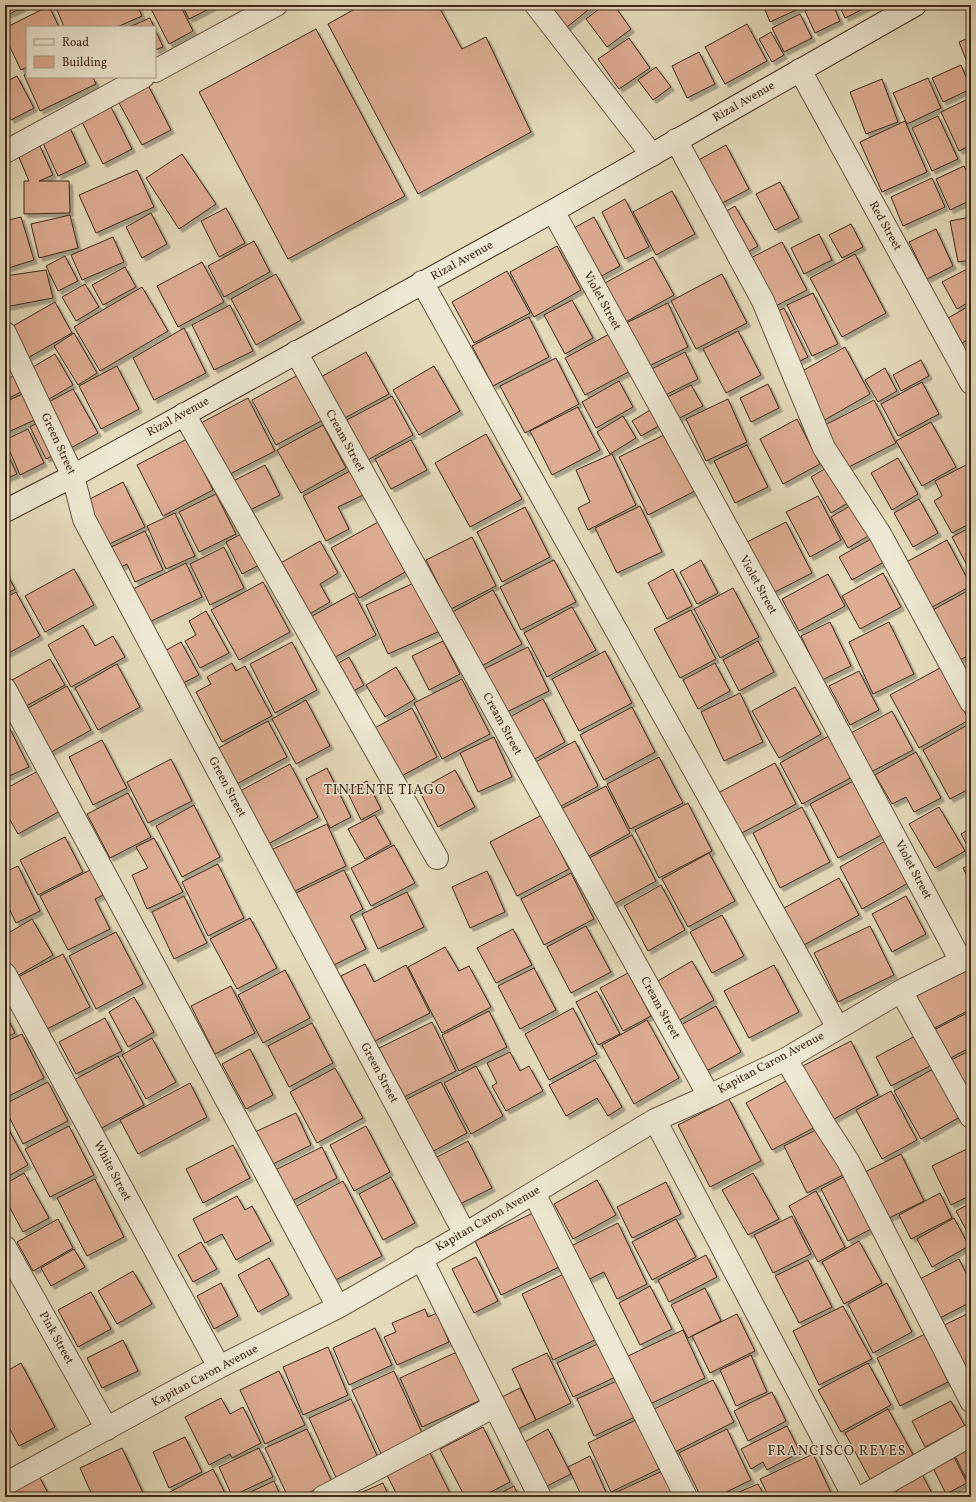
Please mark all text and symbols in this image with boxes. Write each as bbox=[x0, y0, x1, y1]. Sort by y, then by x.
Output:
legend bbox=[26, 26, 156, 78]
text: Road bbox=[62, 35, 89, 51]
text: Building bbox=[62, 55, 107, 71]
street label: Rizal Avenue bbox=[710, 78, 778, 126]
street label: Red Street bbox=[865, 198, 905, 254]
street label: Rizal Avenue bbox=[428, 237, 496, 285]
street label: Violet Street bbox=[579, 269, 625, 333]
street label: Rizal Avenue bbox=[144, 393, 212, 441]
street label: Cream Street bbox=[321, 407, 369, 475]
street label: Green Street bbox=[37, 411, 79, 477]
street label: Violet Street bbox=[735, 553, 781, 617]
street label: Cream Street bbox=[478, 690, 526, 758]
street label: Green Street bbox=[204, 754, 250, 820]
district label: TINIENTE TIAGO bbox=[324, 781, 446, 800]
street label: Violet Street bbox=[891, 838, 935, 902]
street label: Cream Street bbox=[636, 974, 684, 1042]
street label: Kapitan Caron Avenue bbox=[715, 1028, 827, 1098]
street label: Green Street bbox=[356, 1040, 402, 1106]
street label: White Street bbox=[89, 1138, 135, 1204]
street label: Kapitan Caron Avenue bbox=[433, 1182, 544, 1256]
street label: Pink Street bbox=[35, 1309, 77, 1367]
street label: Kapitan Caron Avenue bbox=[149, 1341, 261, 1411]
district label: FRANCISCO REYES bbox=[767, 1442, 907, 1461]

